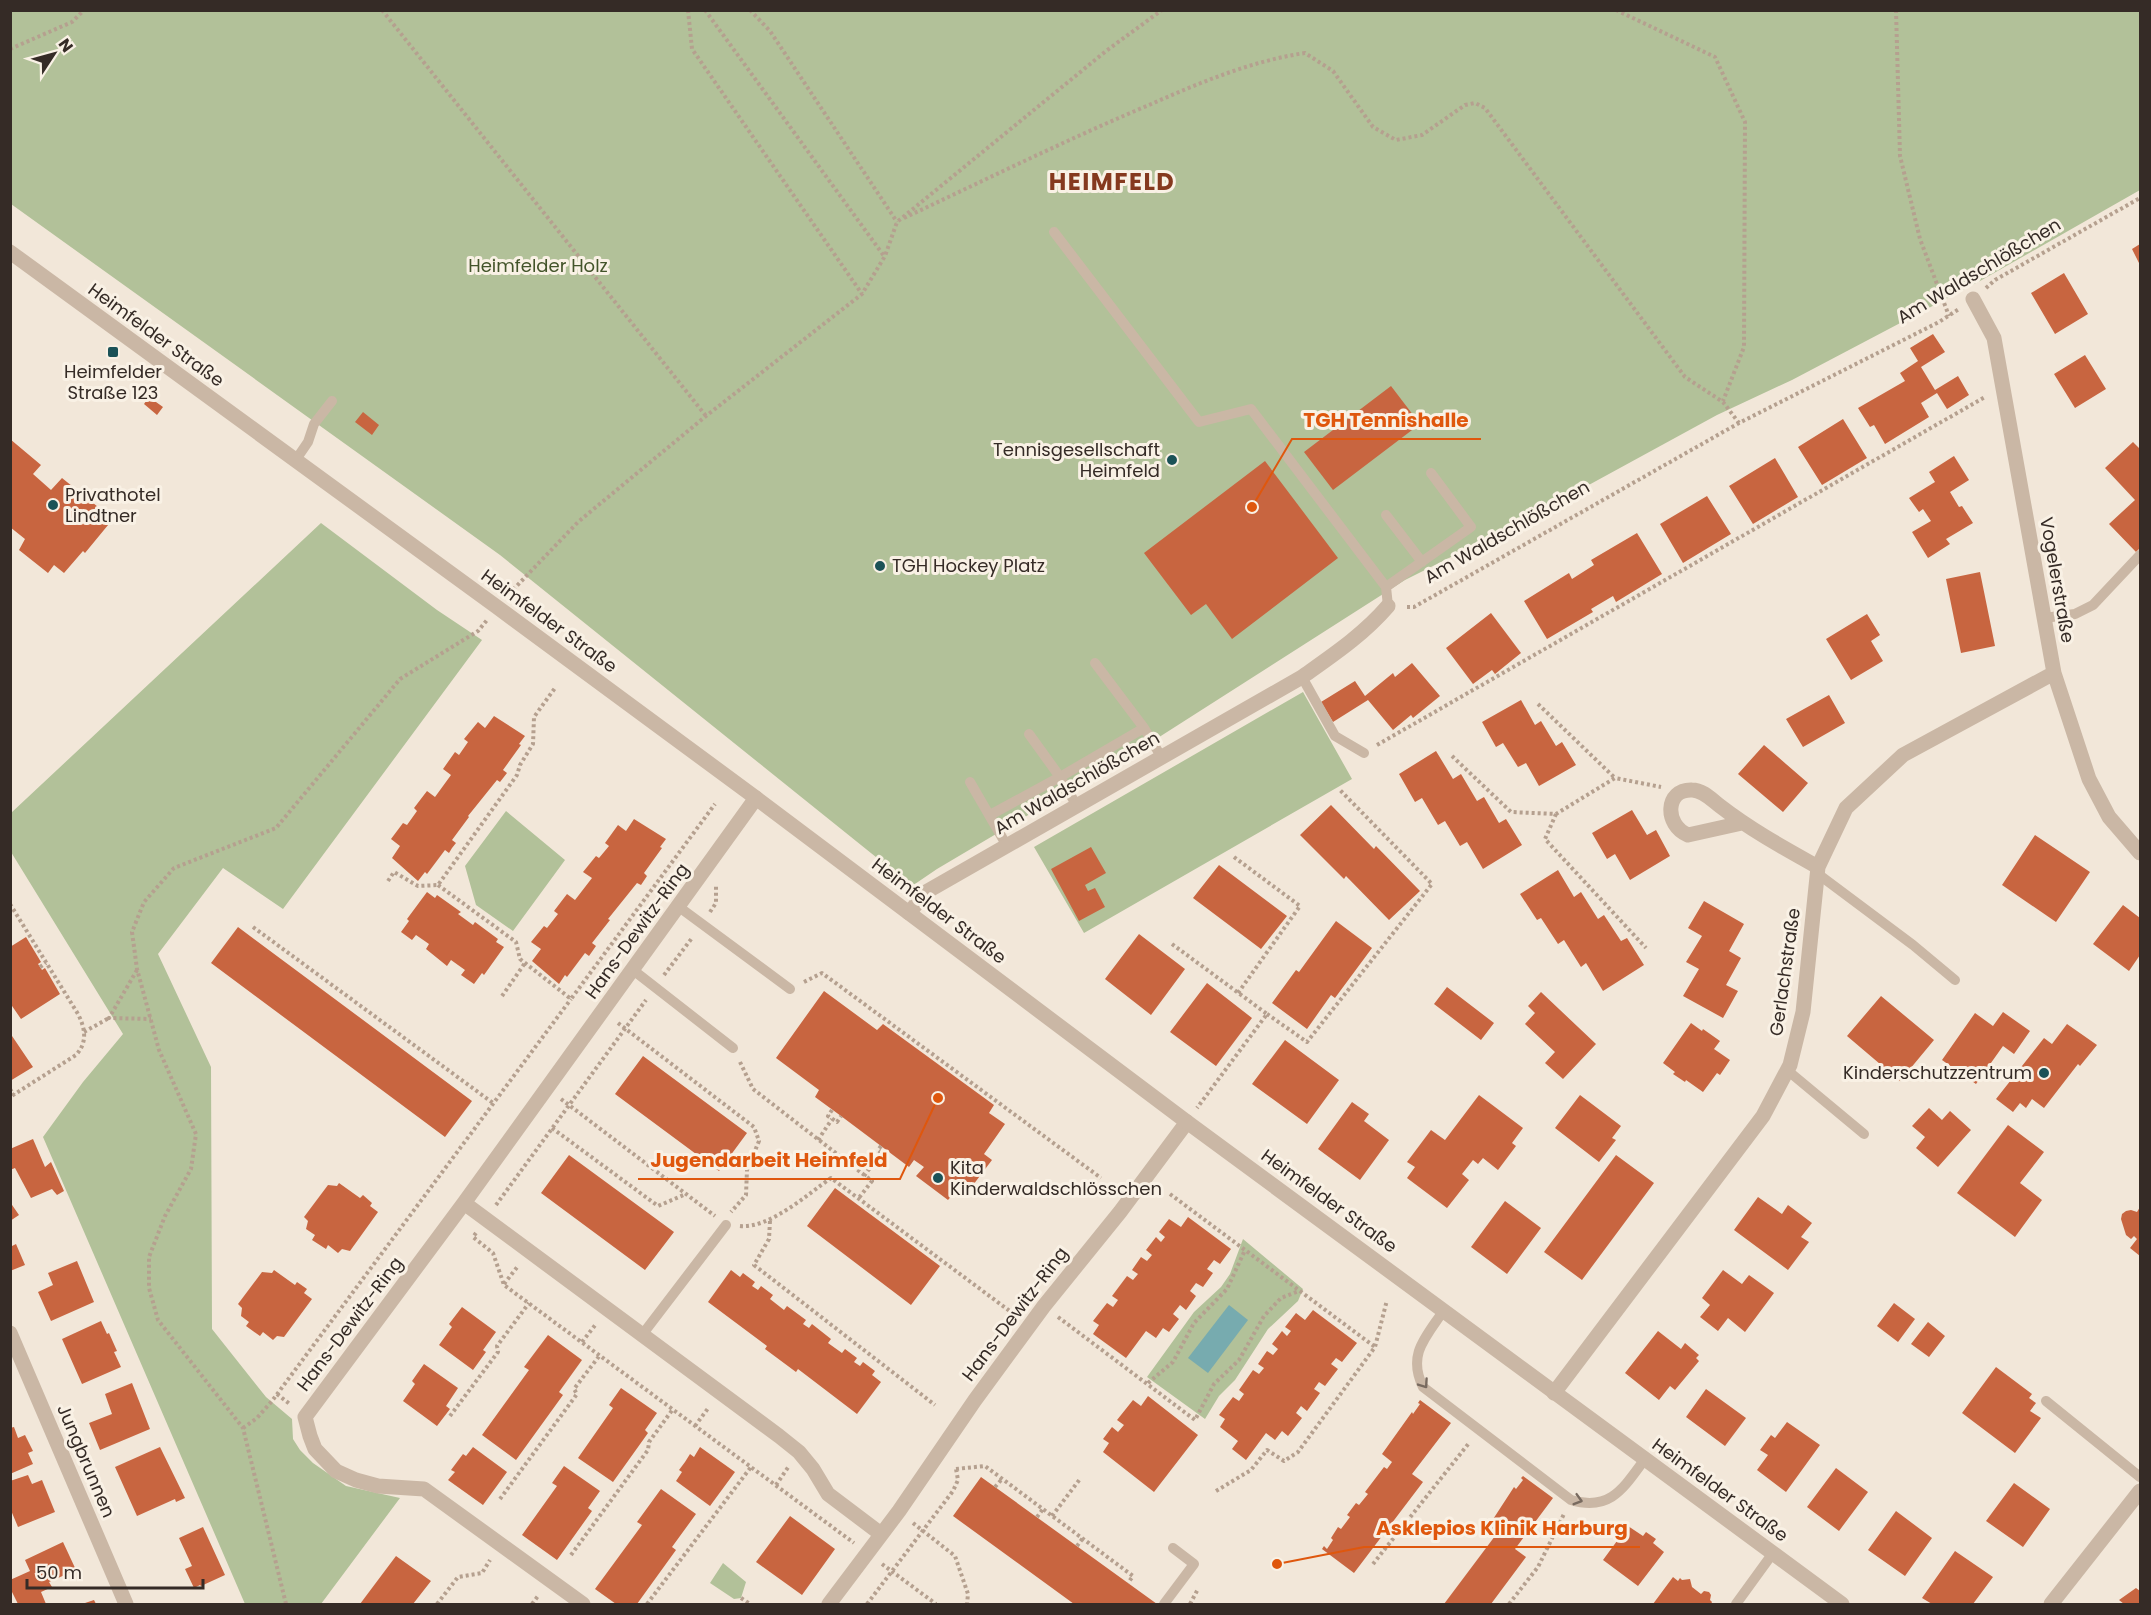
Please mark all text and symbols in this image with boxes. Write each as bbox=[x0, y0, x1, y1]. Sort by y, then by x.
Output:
north arrow bbox=[24, 24, 84, 84]
text: N bbox=[53, 34, 79, 57]
district label: HEIMFELD bbox=[1049, 165, 1175, 198]
street label: Am Waldschlößchen bbox=[1892, 212, 2065, 329]
park label: Heimfelder Holz bbox=[468, 253, 608, 278]
street label: Heimfelder Straße bbox=[83, 277, 229, 392]
marker: Heimfelder Straße 123 bbox=[106, 345, 120, 359]
place label: Heimfelder Straße 123 bbox=[64, 359, 162, 405]
callout: TGH Tennishalle bbox=[1292, 401, 1481, 439]
text: TGH Tennishalle bbox=[1303, 406, 1469, 434]
place label: Tennisgesellschaft Heimfeld bbox=[993, 437, 1160, 483]
marker: Tennisgesellschaft Heimfeld bbox=[1165, 453, 1179, 467]
street label: Am Waldschlößchen bbox=[1420, 474, 1594, 589]
place label: Privathotel Lindtner bbox=[65, 482, 161, 528]
marker: Privathotel Lindtner bbox=[46, 498, 60, 512]
street label: Vogelerstraße bbox=[2034, 515, 2081, 645]
place label: TGH Hockey Platz bbox=[892, 553, 1045, 578]
marker: TGH Hockey Platz bbox=[873, 559, 887, 573]
street label: Heimfelder Straße bbox=[476, 563, 622, 678]
street label: Am Waldschlößchen bbox=[990, 725, 1164, 840]
street label: Heimfelder Straße bbox=[867, 852, 1012, 969]
street label: Hans-Dewitz-Ring bbox=[579, 858, 694, 1004]
street label: Gerlachstraße bbox=[1763, 906, 1806, 1038]
place label: Kinderschutzzentrum bbox=[1843, 1060, 2032, 1085]
marker: Kinderschutzzentrum bbox=[2037, 1066, 2051, 1080]
callout: Jugendarbeit Heimfeld bbox=[638, 1141, 900, 1179]
street label: Heimfelder Straße bbox=[1256, 1143, 1402, 1258]
text: Jugendarbeit Heimfeld bbox=[650, 1146, 888, 1174]
place label: Kita Kinderwaldschlösschen bbox=[950, 1155, 1162, 1201]
marker: Kita Kinderwaldschlösschen bbox=[931, 1171, 945, 1185]
street label: Hans-Dewitz-Ring bbox=[956, 1241, 1073, 1386]
street label: Hans-Dewitz-Ring bbox=[291, 1251, 408, 1396]
one-way arrow bbox=[1417, 1377, 1428, 1388]
street label: Jungbrunnen bbox=[51, 1400, 122, 1521]
street label: Heimfelder Straße bbox=[1647, 1432, 1793, 1547]
one-way arrow bbox=[1573, 1493, 1583, 1506]
callout: Asklepios Klinik Harburg bbox=[1364, 1509, 1640, 1547]
text: Asklepios Klinik Harburg bbox=[1376, 1514, 1628, 1542]
scale bar bbox=[27, 1552, 202, 1590]
text: 50 m bbox=[36, 1560, 82, 1585]

